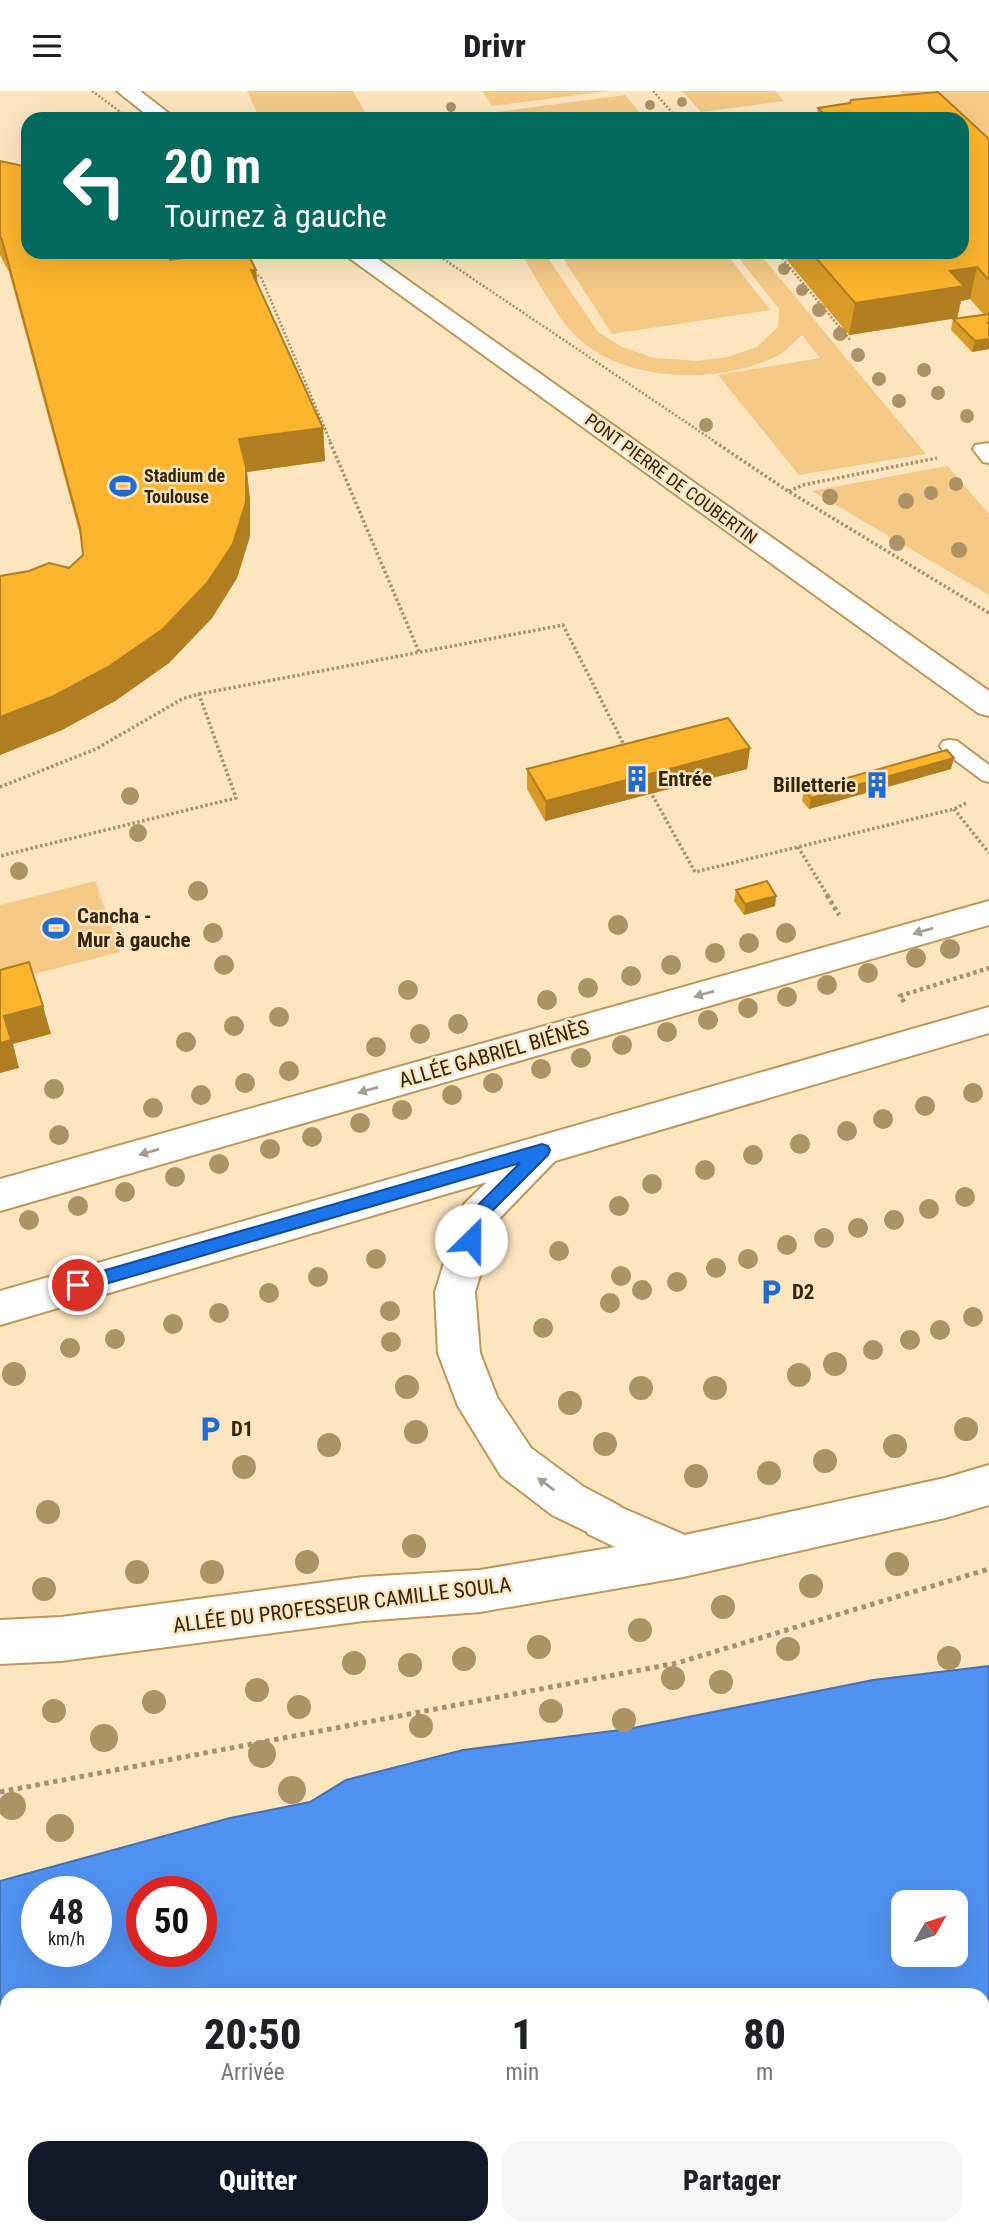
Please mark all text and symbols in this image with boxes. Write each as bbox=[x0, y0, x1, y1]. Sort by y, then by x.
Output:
icon: menu bbox=[28, 27, 66, 65]
text: Drivr bbox=[463, 27, 526, 65]
icon: search bbox=[923, 27, 961, 65]
text: 20 m bbox=[164, 138, 261, 195]
icon: left bbox=[49, 140, 140, 231]
text: Tournez à gauche bbox=[164, 197, 387, 235]
street label: PONT PIERRE DE COUBERTIN bbox=[581, 409, 761, 548]
place label: Stadium de Toulouse bbox=[144, 465, 225, 507]
sports icon: Stadium de Toulouse bbox=[108, 471, 138, 501]
building icon: Entrée bbox=[622, 764, 652, 794]
place label: Entrée bbox=[658, 767, 712, 791]
building icon: Billetterie bbox=[862, 770, 892, 800]
place label: Billetterie bbox=[773, 773, 856, 797]
place label: Cancha - Mur à gauche bbox=[77, 904, 191, 952]
sports icon: Cancha - Mur à gauche bbox=[41, 913, 71, 943]
one-way arrow bbox=[912, 926, 934, 937]
one-way arrow bbox=[694, 989, 715, 999]
street label: ALLÉE GABRIEL BIÉNÈS bbox=[396, 1015, 592, 1093]
one-way arrow bbox=[357, 1085, 378, 1095]
one-way arrow bbox=[138, 1147, 160, 1158]
position arrow bbox=[434, 1203, 508, 1277]
pin bbox=[48, 1255, 108, 1315]
icon: arrive bbox=[59, 1266, 97, 1304]
parking icon: D2 bbox=[756, 1277, 786, 1307]
place label: D2 bbox=[792, 1280, 814, 1304]
parking icon: D1 bbox=[195, 1414, 225, 1444]
place label: D1 bbox=[231, 1417, 253, 1441]
one-way arrow bbox=[537, 1478, 555, 1492]
street label: ALLÉE DU PROFESSEUR CAMILLE SOULA bbox=[172, 1572, 512, 1638]
speed limit sign: 50 bbox=[126, 1876, 217, 1967]
north arrow bbox=[891, 1890, 968, 1967]
map controls bbox=[891, 1890, 968, 1967]
text: 48 bbox=[49, 1892, 84, 1933]
text: km/h bbox=[48, 1928, 85, 1949]
text: 20:50 bbox=[204, 2010, 301, 2059]
text: 1 bbox=[512, 2010, 533, 2059]
text: 80 bbox=[743, 2010, 786, 2059]
text: Arrivée bbox=[221, 2059, 285, 2086]
text: min bbox=[505, 2059, 539, 2086]
text: m bbox=[756, 2059, 773, 2086]
button: Quitter bbox=[28, 2141, 488, 2221]
button: Partager bbox=[502, 2141, 962, 2221]

